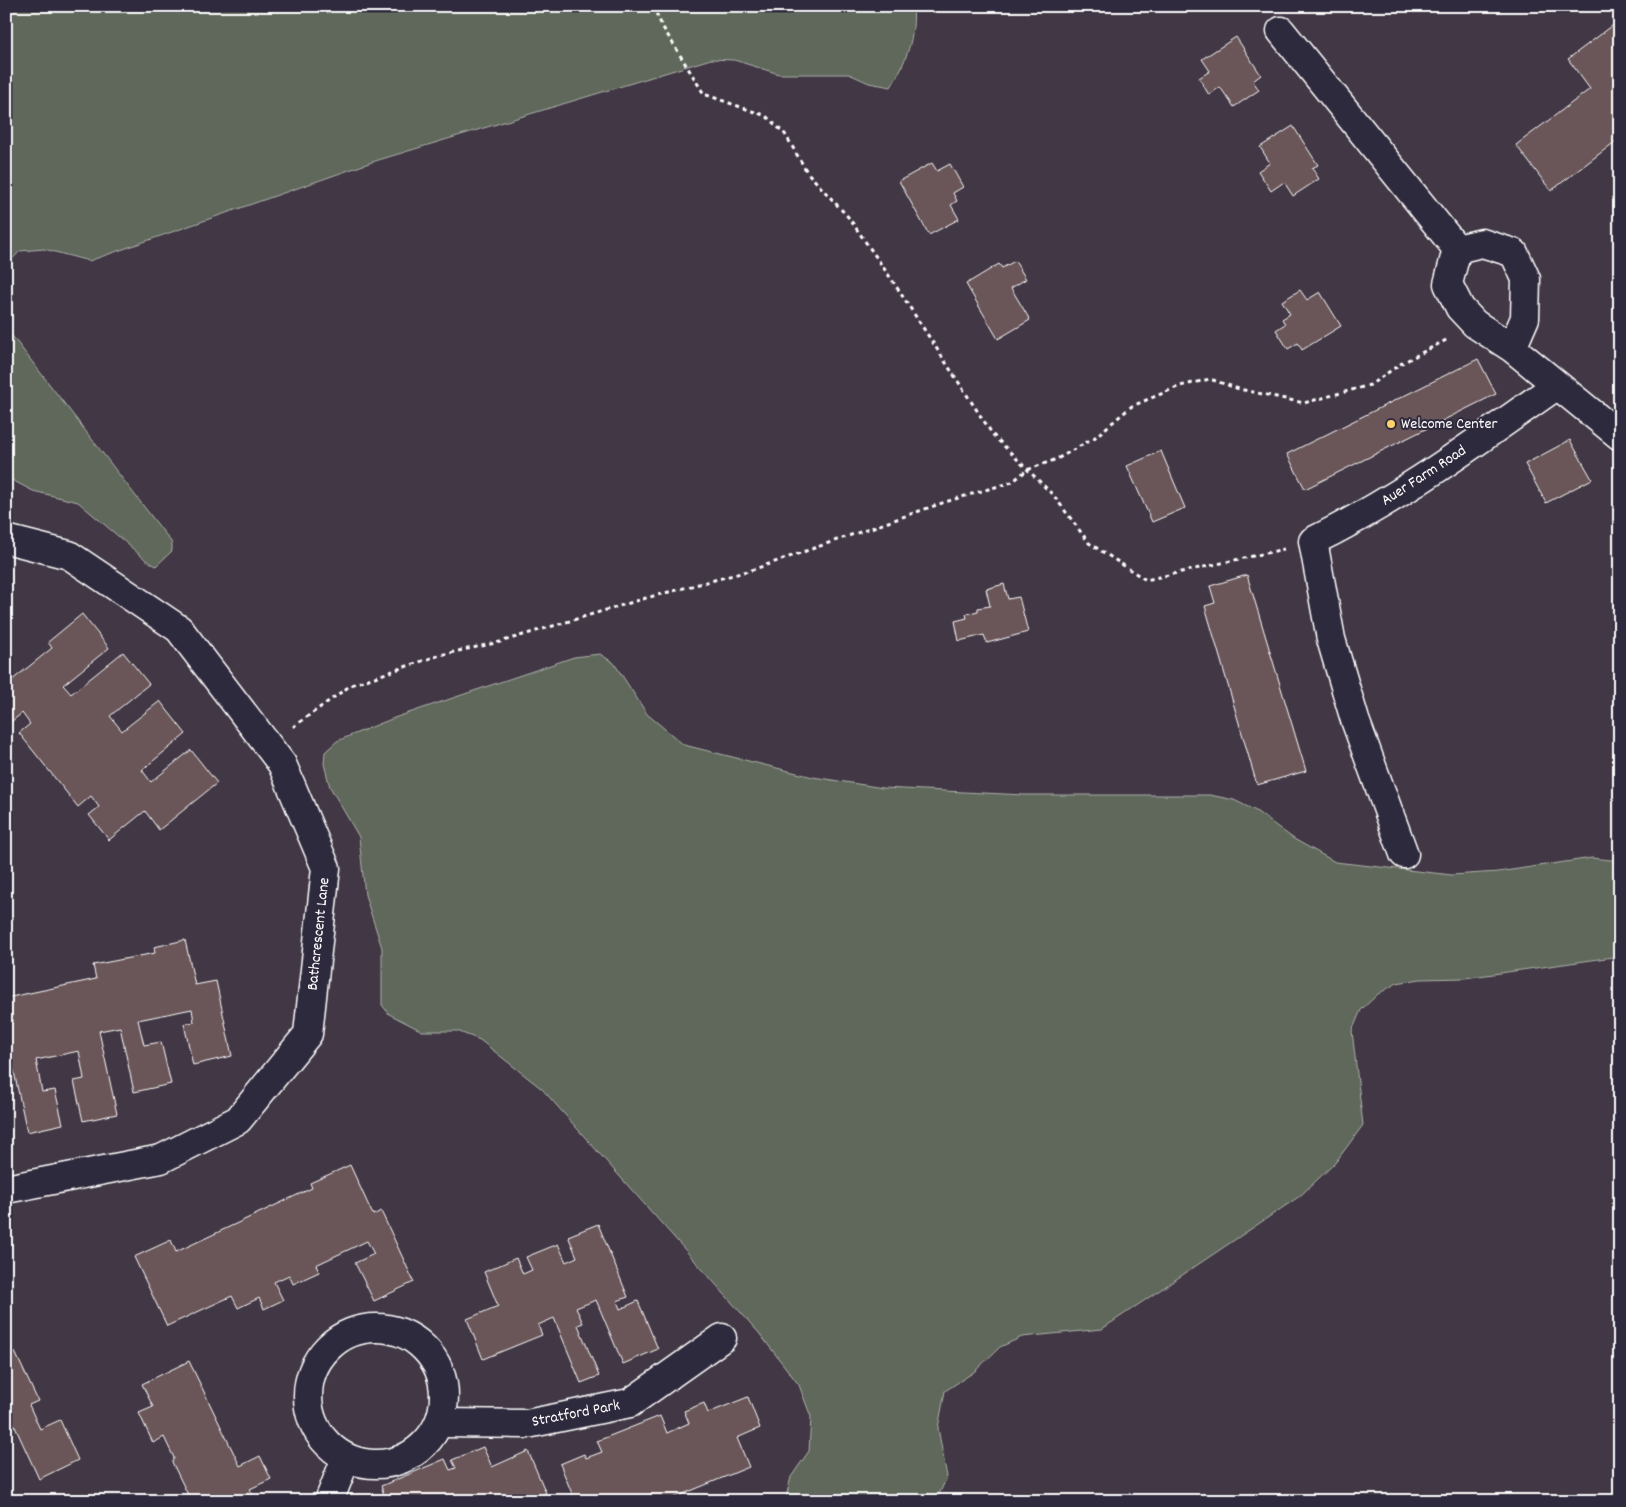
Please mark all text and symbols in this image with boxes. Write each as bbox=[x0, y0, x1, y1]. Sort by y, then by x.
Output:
place label: Welcome Center bbox=[1401, 413, 1498, 436]
marker: Welcome Center bbox=[1385, 418, 1397, 430]
street label: Auer Farm Road bbox=[1377, 440, 1471, 512]
street label: Bathcrescent Lane bbox=[302, 876, 336, 992]
street label: Stratford Park bbox=[530, 1394, 622, 1434]

